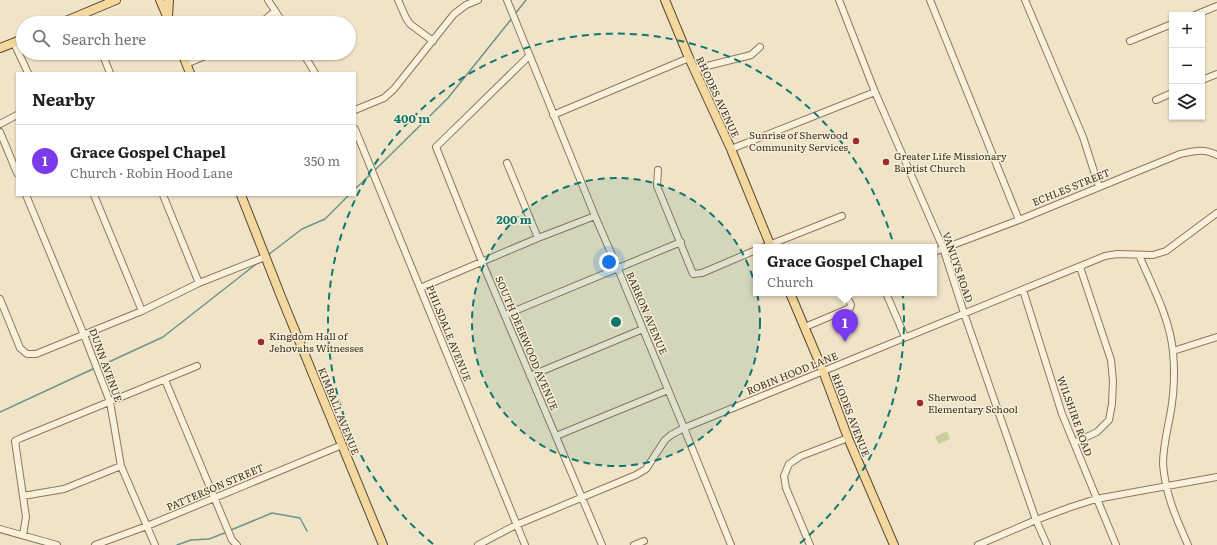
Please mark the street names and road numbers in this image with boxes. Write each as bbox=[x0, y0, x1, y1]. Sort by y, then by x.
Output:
street label: RHODES AVENUE bbox=[693, 54, 744, 140]
street label: ECHLES STREET bbox=[1030, 164, 1112, 209]
street label: VANUYS ROAD bbox=[939, 230, 978, 304]
street label: BARRON AVENUE bbox=[623, 269, 672, 357]
street label: SOUTH DEERWOOD AVENUE bbox=[492, 273, 563, 412]
street label: PHILSDALE AVENUE bbox=[423, 282, 476, 383]
street label: DUNN AVENUE bbox=[86, 326, 127, 404]
street label: ROBIN HOOD LANE bbox=[744, 347, 840, 398]
street label: KIMBALL AVENUE bbox=[315, 365, 364, 457]
street label: RHODES AVENUE bbox=[829, 371, 874, 459]
street label: WILSHIRE ROAD bbox=[1054, 374, 1097, 458]
street label: PATTERSON STREET bbox=[164, 459, 266, 514]

